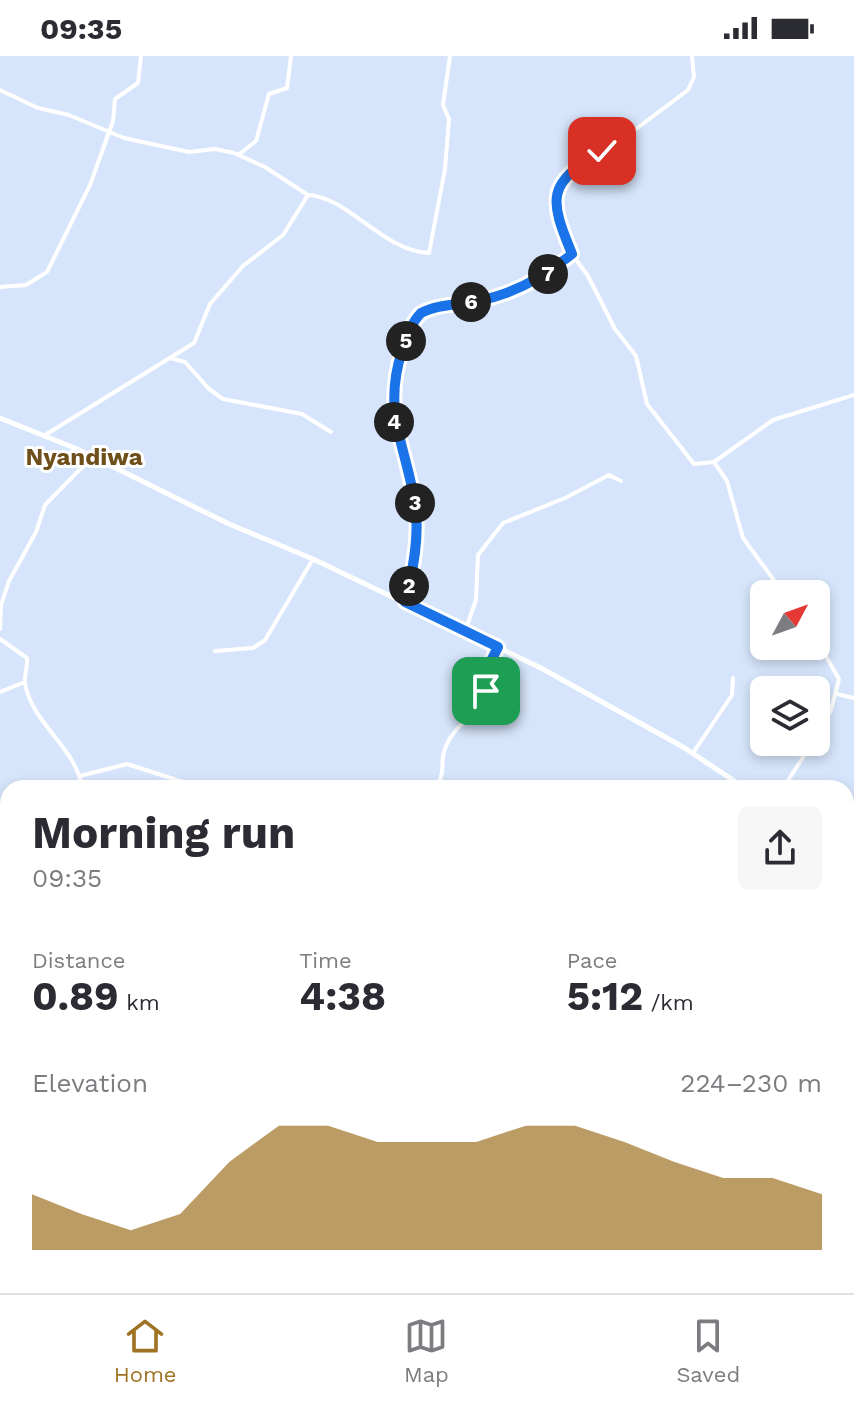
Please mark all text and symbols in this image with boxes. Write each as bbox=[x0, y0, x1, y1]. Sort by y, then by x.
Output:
text: 09:35 bbox=[40, 11, 122, 46]
pin bbox=[568, 117, 636, 185]
icon: check bbox=[580, 129, 624, 173]
pin: 7 bbox=[528, 254, 568, 294]
text: 7 bbox=[541, 261, 555, 286]
pin: 6 bbox=[451, 282, 491, 322]
text: 6 bbox=[464, 289, 478, 314]
pin: 5 bbox=[386, 321, 426, 361]
text: 5 bbox=[400, 328, 412, 353]
pin: 4 bbox=[374, 402, 414, 442]
text: 4 bbox=[387, 409, 401, 434]
district label: Nyandiwa bbox=[25, 443, 143, 471]
pin: 3 bbox=[395, 483, 435, 523]
text: 3 bbox=[408, 490, 422, 515]
pin: 2 bbox=[389, 566, 429, 606]
text: 2 bbox=[402, 573, 416, 598]
north arrow bbox=[750, 580, 830, 660]
map controls bbox=[750, 580, 830, 756]
pin bbox=[452, 657, 520, 725]
icon: arrive bbox=[464, 669, 508, 713]
button: layers bbox=[750, 676, 830, 756]
button: share bbox=[738, 806, 822, 890]
text: Morning run bbox=[32, 807, 295, 859]
text: 09:35 bbox=[32, 863, 102, 893]
text: Distance bbox=[32, 948, 126, 973]
text: Time bbox=[299, 948, 352, 973]
text: Pace bbox=[567, 948, 618, 973]
text: 0.89 bbox=[32, 973, 119, 1020]
text: 4:38 bbox=[299, 973, 386, 1020]
text: 5:12 bbox=[567, 973, 643, 1020]
text: km bbox=[119, 990, 160, 1015]
text: /km bbox=[643, 990, 694, 1015]
text: Elevation bbox=[32, 1068, 148, 1098]
text: 224–230 m bbox=[680, 1068, 822, 1098]
tab: Home bbox=[114, 1314, 177, 1387]
tab: Map bbox=[404, 1314, 449, 1387]
tab: Saved bbox=[676, 1314, 740, 1387]

